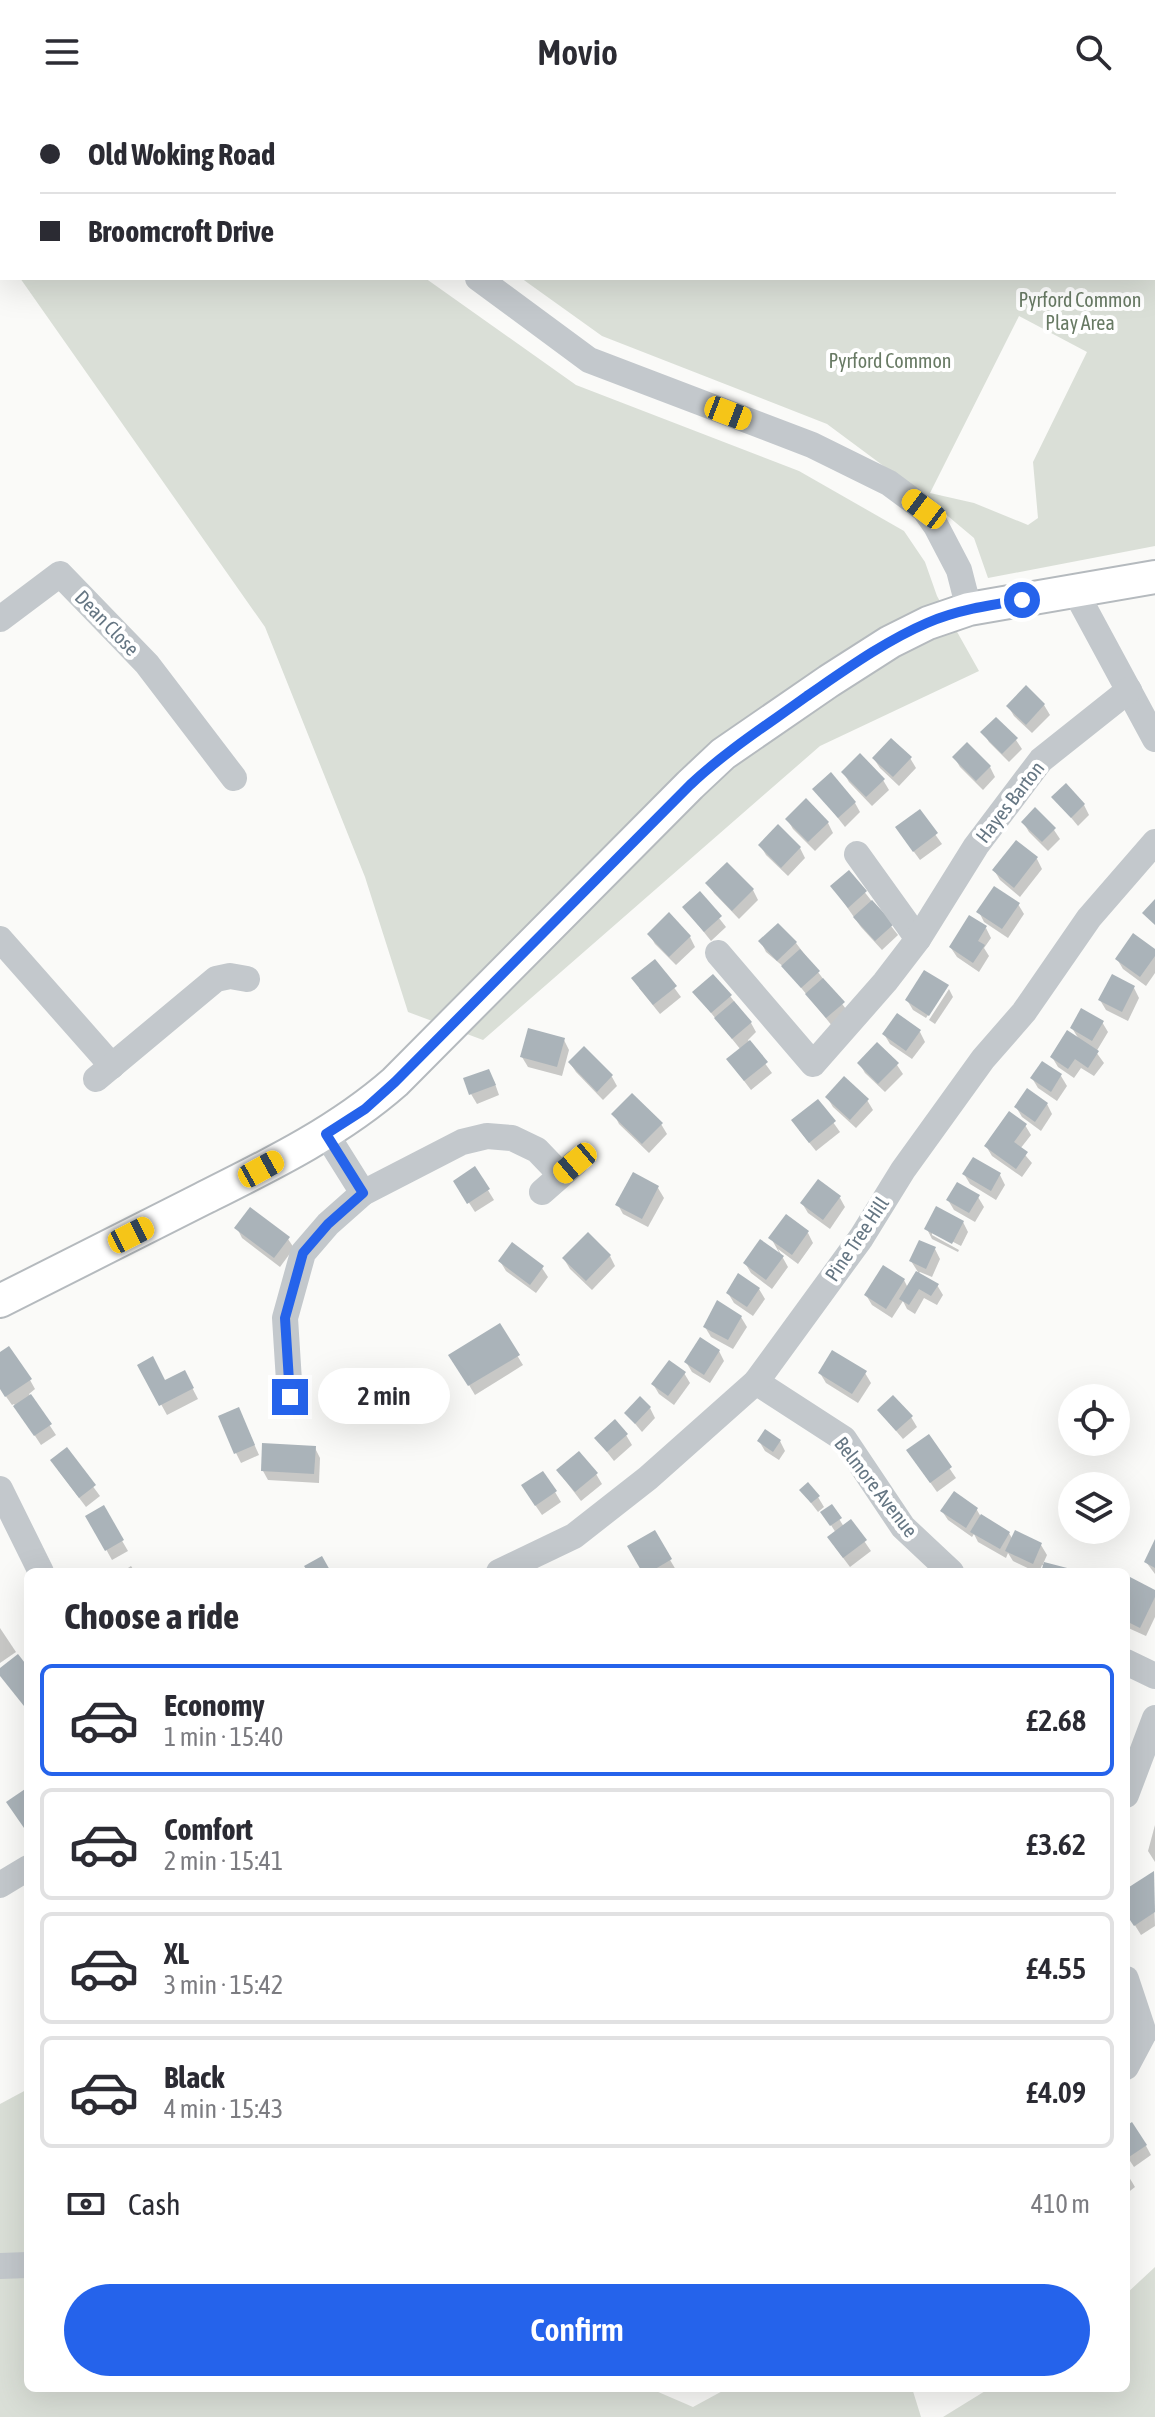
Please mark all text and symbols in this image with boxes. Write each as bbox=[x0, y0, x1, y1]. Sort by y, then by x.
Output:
icon: menu bbox=[40, 30, 84, 74]
icon: search bbox=[1071, 30, 1115, 74]
text: Movio bbox=[537, 31, 618, 73]
text: Old Woking Road bbox=[88, 137, 275, 171]
text: Broomcroft Drive bbox=[88, 214, 274, 248]
park label: Pyrford Common Play Area bbox=[1018, 288, 1142, 334]
park label: Pyrford Common bbox=[828, 349, 952, 372]
car bbox=[701, 393, 755, 433]
car bbox=[898, 485, 950, 533]
route start bbox=[1004, 582, 1040, 618]
street label: Dean Close bbox=[71, 585, 144, 660]
street label: Hayes Barton bbox=[971, 756, 1049, 847]
car bbox=[549, 1138, 601, 1188]
car bbox=[234, 1147, 288, 1191]
street label: Pine Tree Hill bbox=[820, 1192, 894, 1285]
car bbox=[104, 1213, 158, 1257]
callout: 2 min bbox=[318, 1369, 450, 1425]
route end bbox=[272, 1379, 308, 1415]
text: 2 min bbox=[357, 1381, 411, 1411]
map controls bbox=[1058, 1384, 1130, 1544]
button: locate bbox=[1058, 1384, 1130, 1456]
street label: Belmore Avenue bbox=[830, 1432, 923, 1541]
button: layers bbox=[1058, 1472, 1130, 1544]
text: Choose a ride bbox=[64, 1595, 239, 1637]
icon: car bbox=[68, 1684, 140, 1756]
text: Economy bbox=[164, 1688, 265, 1722]
text: £2.68 bbox=[1026, 1703, 1086, 1737]
text: 1 min · 15:40 bbox=[164, 1722, 283, 1752]
icon: car bbox=[68, 1808, 140, 1880]
text: Comfort bbox=[164, 1812, 253, 1846]
text: £3.62 bbox=[1026, 1827, 1086, 1861]
text: 2 min · 15:41 bbox=[164, 1846, 283, 1876]
icon: car bbox=[68, 1932, 140, 2004]
text: XL bbox=[164, 1936, 189, 1970]
text: £4.55 bbox=[1026, 1951, 1086, 1985]
text: 3 min · 15:42 bbox=[164, 1970, 283, 2000]
icon: car bbox=[68, 2056, 140, 2128]
text: Black bbox=[164, 2060, 224, 2094]
text: £4.09 bbox=[1026, 2075, 1086, 2109]
text: 4 min · 15:43 bbox=[164, 2094, 283, 2124]
icon: cash bbox=[64, 2182, 108, 2226]
text: Cash bbox=[128, 2187, 181, 2221]
text: 410 m bbox=[1031, 2189, 1090, 2219]
button: Confirm bbox=[64, 2284, 1090, 2376]

